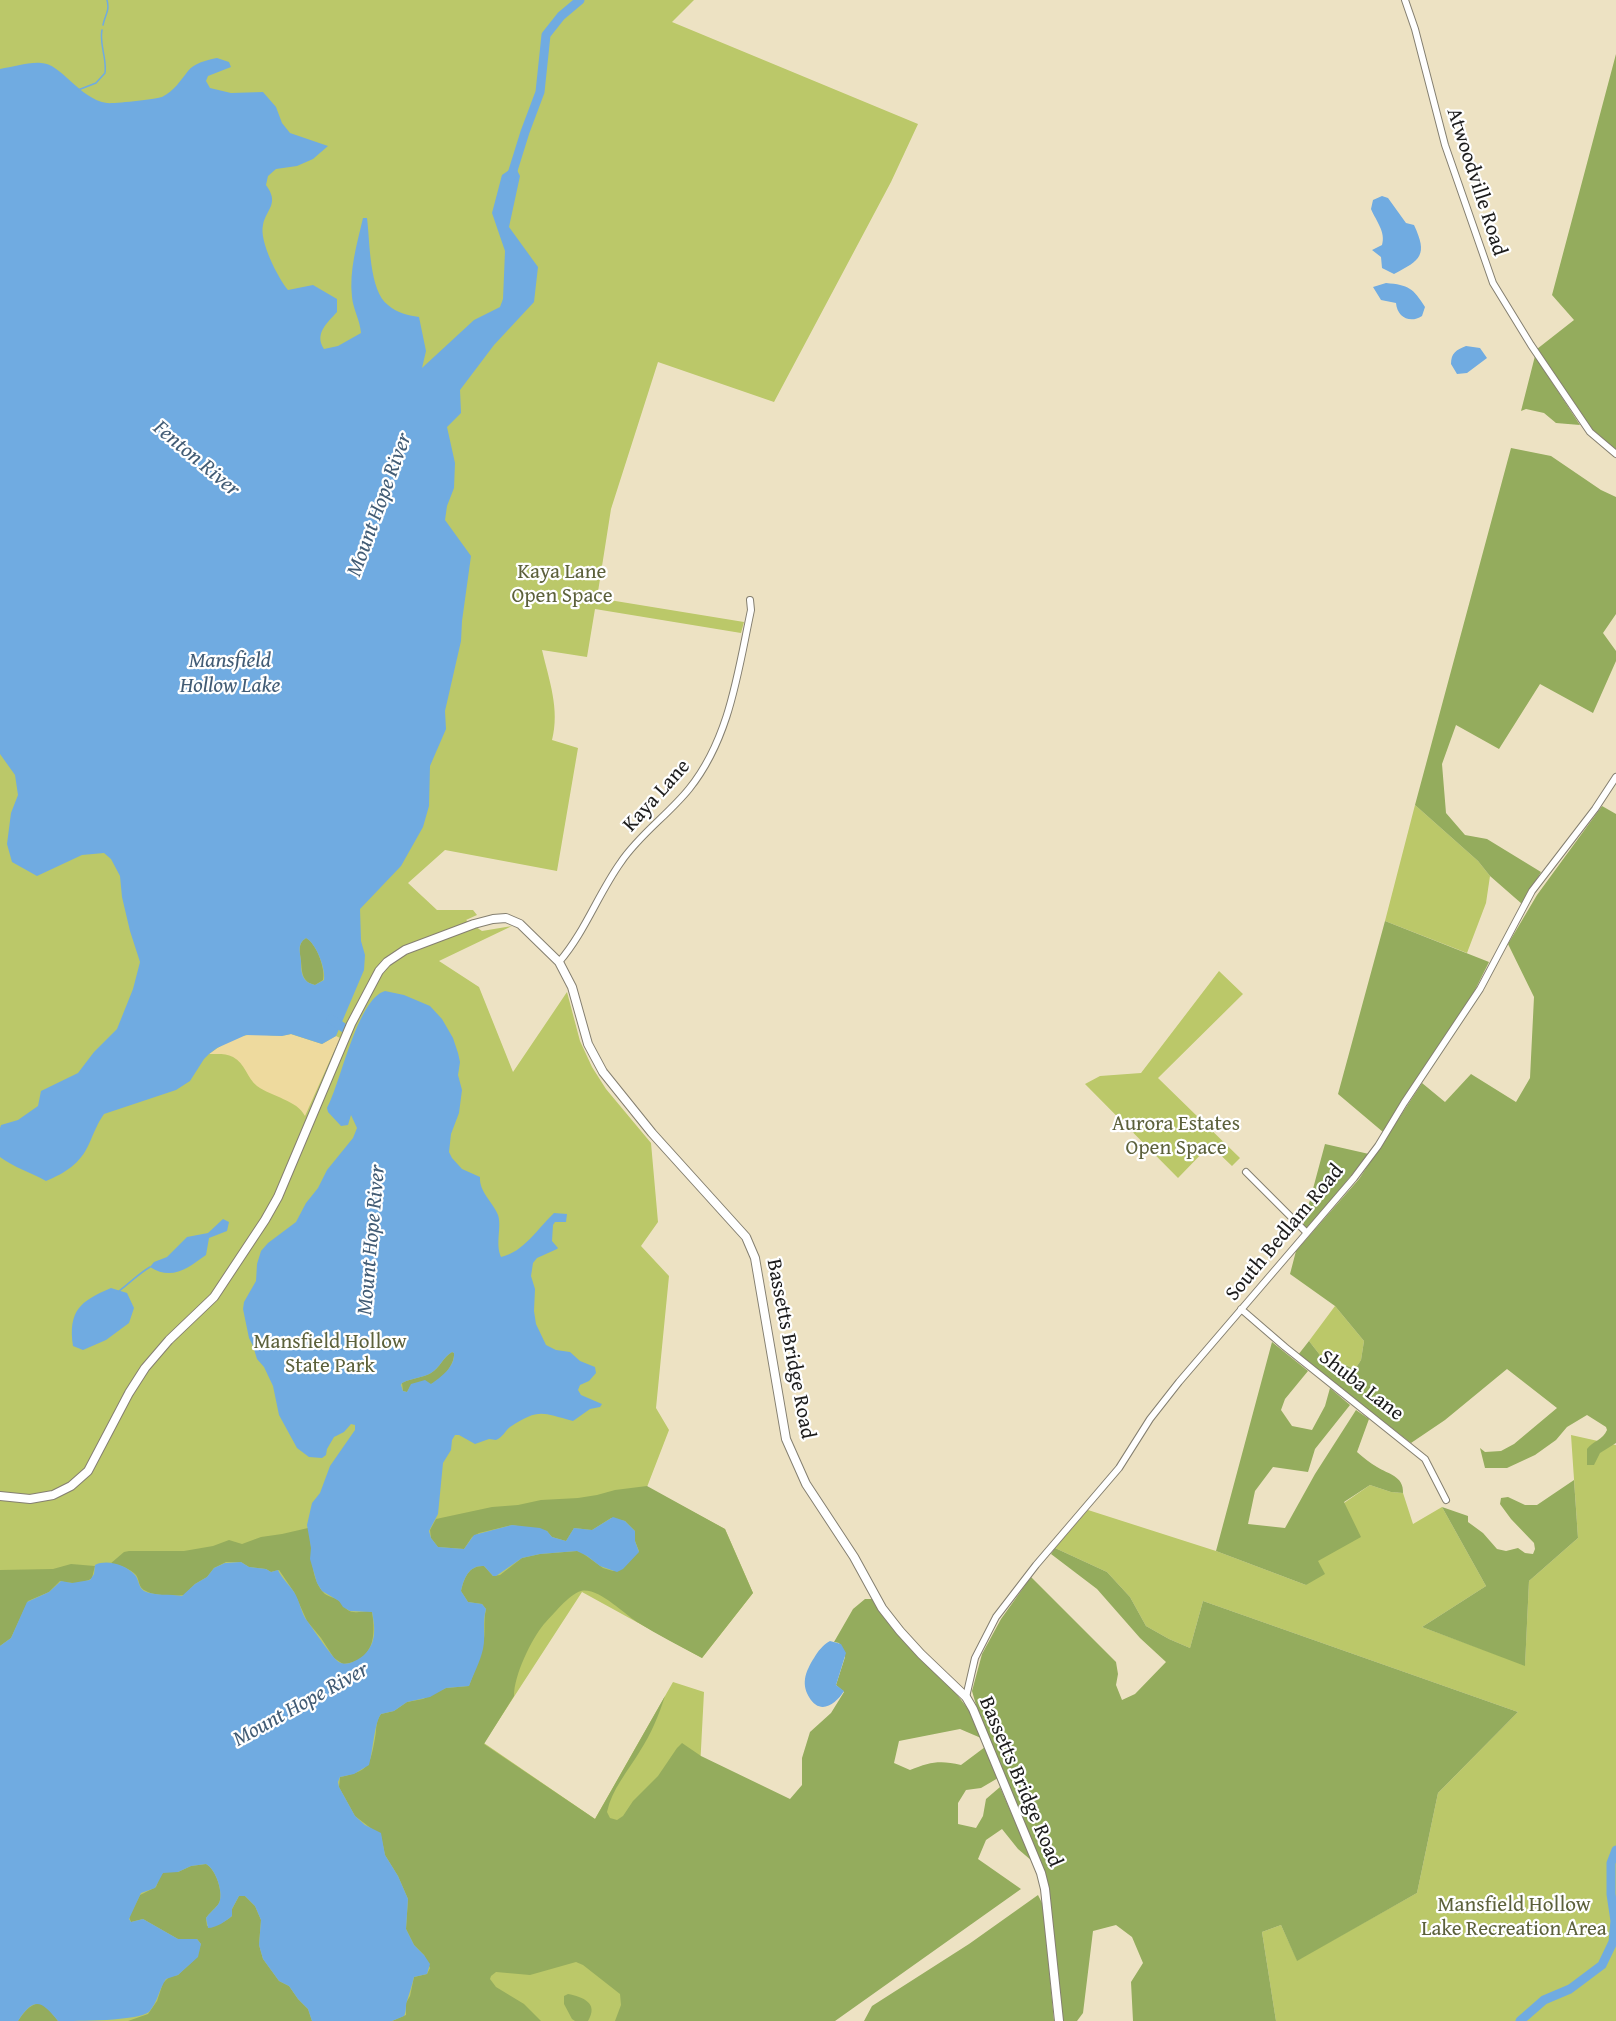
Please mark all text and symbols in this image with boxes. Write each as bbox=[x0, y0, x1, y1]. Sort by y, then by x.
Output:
street label: Atwoodville Road bbox=[1440, 105, 1512, 259]
water label: Fenton River bbox=[147, 415, 245, 503]
water label: Mount Hope River bbox=[342, 430, 418, 580]
park label: Kaya Lane Open Space bbox=[511, 560, 613, 610]
water label: Mansfield Hollow Lake bbox=[180, 648, 280, 700]
street label: Kaya Lane bbox=[618, 755, 696, 837]
park label: Aurora Estates Open Space bbox=[1112, 1112, 1240, 1162]
street label: South Bedlam Road bbox=[1220, 1160, 1350, 1306]
water label: Mount Hope River bbox=[352, 1164, 392, 1316]
street label: Bassetts Bridge Road bbox=[760, 1257, 820, 1441]
park label: Mansfield Hollow State Park bbox=[253, 1330, 407, 1380]
street label: Shuba Lane bbox=[1314, 1345, 1408, 1427]
water label: Mount Hope River bbox=[229, 1657, 373, 1753]
street label: Bassetts Bridge Road bbox=[973, 1693, 1067, 1871]
park label: Mansfield Hollow Lake Recreation Area bbox=[1421, 1893, 1607, 1943]

